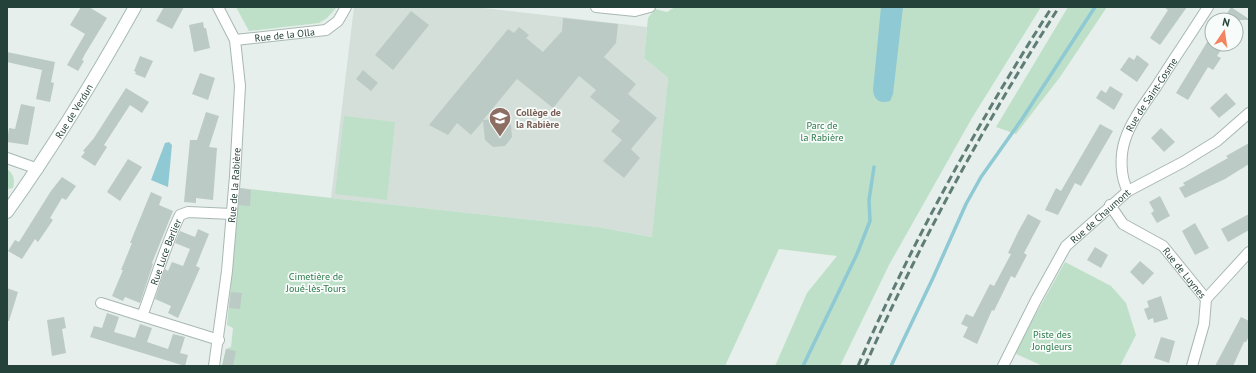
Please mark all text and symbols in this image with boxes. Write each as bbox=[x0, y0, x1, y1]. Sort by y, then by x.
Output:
north arrow bbox=[1204, 12, 1244, 52]
text: N bbox=[1221, 15, 1231, 30]
street label: Rue de la Olla bbox=[254, 25, 316, 45]
street label: Rue de Saint-Cosme bbox=[1123, 55, 1180, 134]
street label: Rue de Verdun bbox=[52, 82, 96, 141]
school or university icon: Collège de la Rabière bbox=[487, 105, 513, 138]
place label: Collège de la Rabière bbox=[516, 106, 561, 131]
park label: Parc de la Rabière bbox=[801, 119, 844, 144]
street label: Rue de la Rabière bbox=[225, 147, 244, 223]
street label: Rue de Chaumont bbox=[1068, 186, 1134, 246]
street label: Rue Luce Barlier bbox=[148, 216, 185, 287]
street label: Rue de Luynes bbox=[1160, 245, 1209, 301]
park label: Cimetière de Joué-lès-Tours bbox=[285, 270, 346, 295]
park label: Piste des Jongleurs bbox=[1031, 328, 1072, 353]

